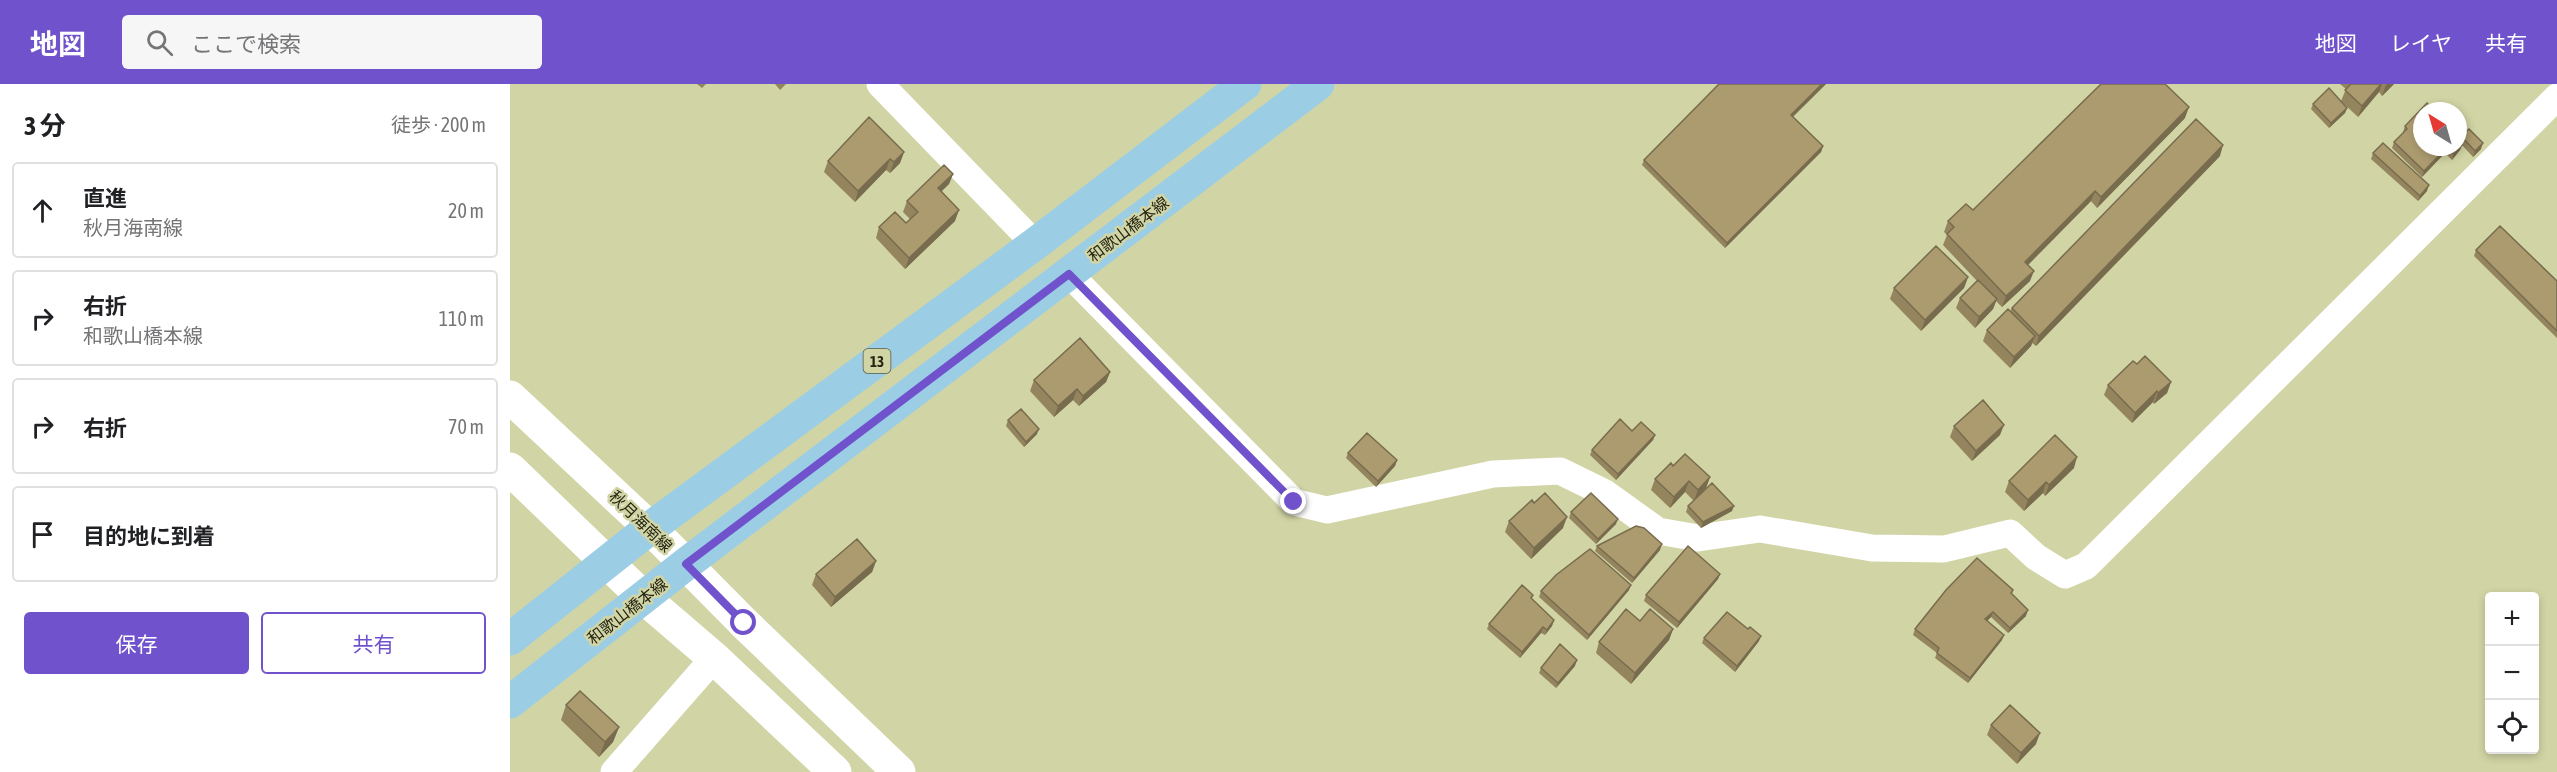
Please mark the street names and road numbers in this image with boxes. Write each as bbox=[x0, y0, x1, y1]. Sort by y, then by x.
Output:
street label: 和歌山橋本線 bbox=[1084, 193, 1172, 265]
road number: 13 bbox=[864, 349, 890, 373]
street label: 秋月海南線 bbox=[606, 487, 676, 555]
street label: 和歌山橋本線 bbox=[584, 574, 670, 648]

